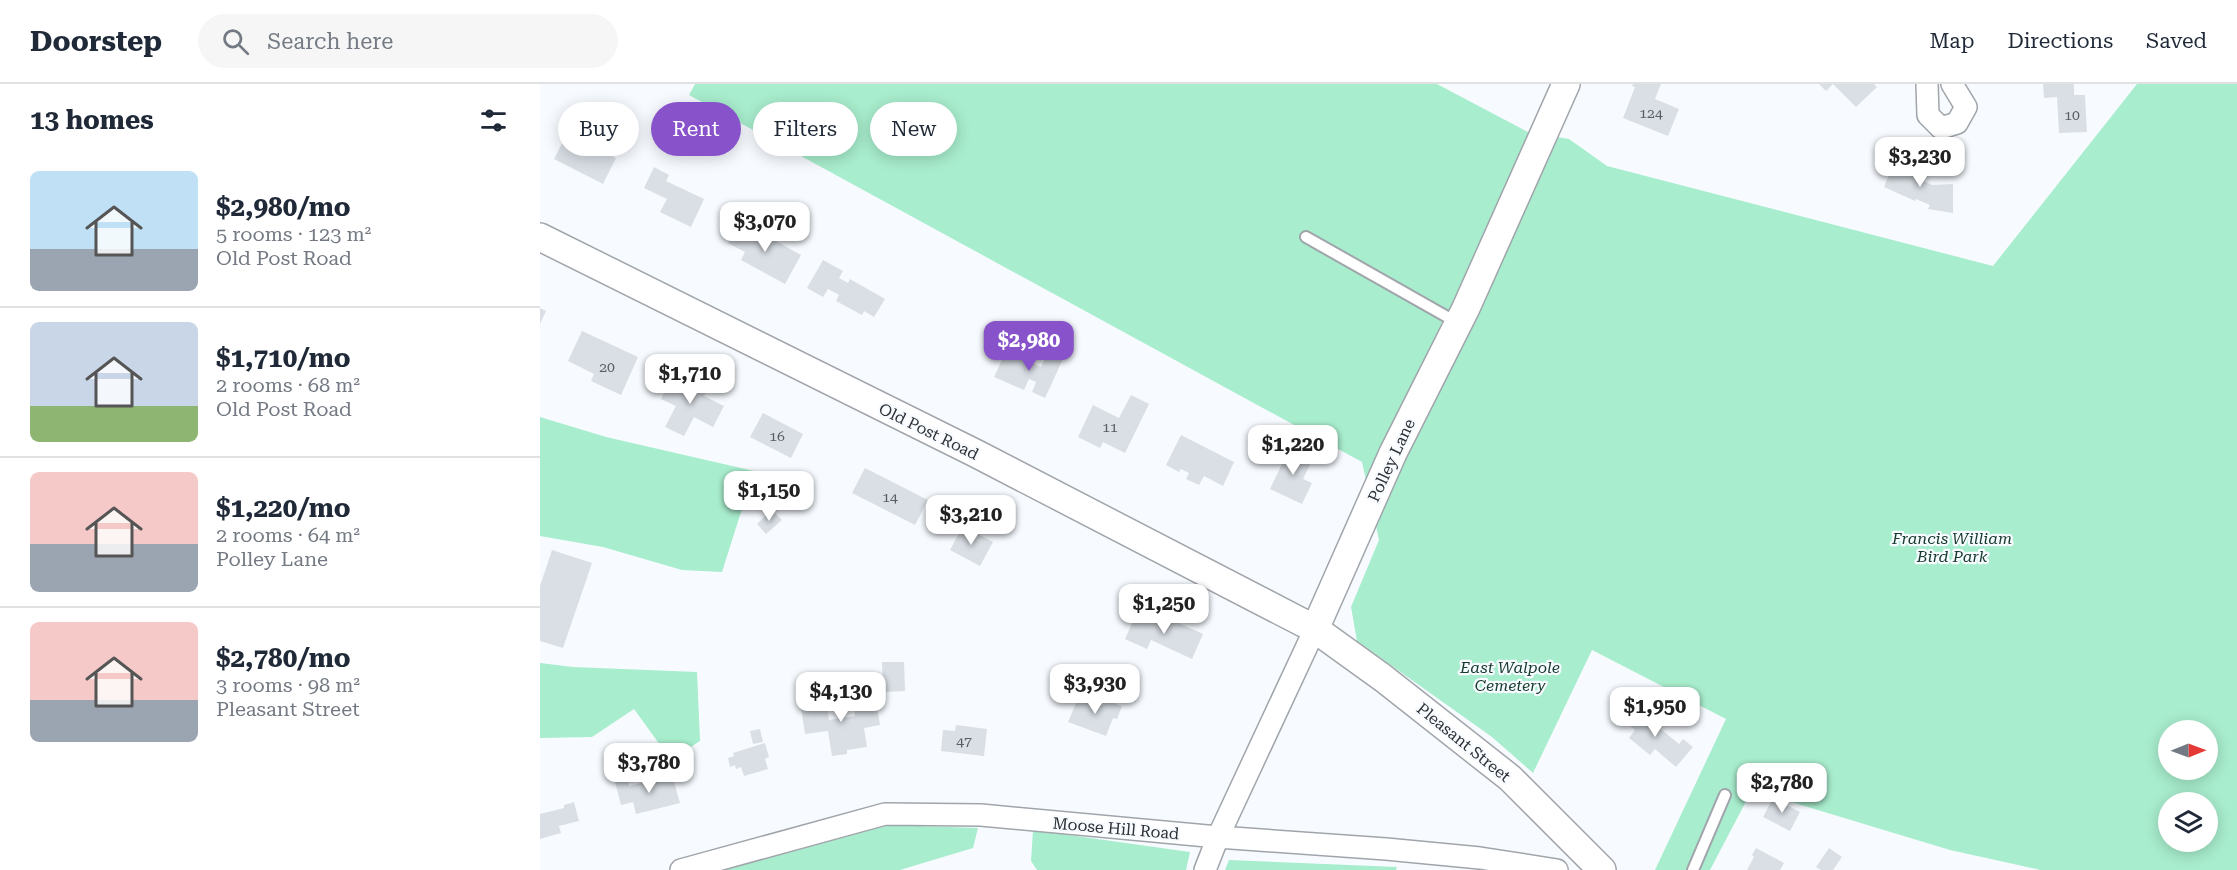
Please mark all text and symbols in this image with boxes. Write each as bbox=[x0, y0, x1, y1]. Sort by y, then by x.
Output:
search box bbox=[198, 14, 618, 68]
text: Doorstep bbox=[30, 25, 162, 58]
icon: search bbox=[219, 25, 252, 58]
text: Search here bbox=[267, 29, 393, 54]
text: Map bbox=[1930, 29, 1974, 53]
text: Directions bbox=[2007, 29, 2113, 53]
text: Saved bbox=[2146, 29, 2207, 53]
chip: Buy bbox=[558, 102, 639, 156]
chip: Rent bbox=[651, 102, 741, 156]
chip: Filters bbox=[753, 102, 858, 156]
chip: New bbox=[870, 102, 957, 156]
icon: filters bbox=[477, 104, 510, 137]
text: 13 homes bbox=[30, 105, 154, 135]
house number: 124 bbox=[1639, 105, 1663, 121]
house number: 10 bbox=[2064, 107, 2080, 123]
pin: $3,230 bbox=[1871, 137, 1969, 188]
text: $3,230 bbox=[1889, 144, 1951, 168]
text: $2,980/mo bbox=[216, 192, 351, 222]
icon: home bbox=[78, 195, 150, 267]
pin: $3,070 bbox=[716, 202, 814, 253]
text: $3,070 bbox=[734, 209, 796, 233]
text: 5 rooms · 123 m² bbox=[216, 222, 371, 246]
text: Old Post Road bbox=[216, 246, 352, 270]
pin: $2,980 bbox=[980, 321, 1078, 372]
text: $2,980 bbox=[998, 328, 1060, 352]
text: $1,710/mo bbox=[216, 343, 351, 373]
icon: home bbox=[78, 346, 150, 418]
pin: $1,710 bbox=[641, 354, 739, 405]
house number: 20 bbox=[599, 359, 615, 375]
text: $1,710 bbox=[659, 361, 721, 385]
text: 2 rooms · 68 m² bbox=[216, 373, 360, 397]
text: Old Post Road bbox=[216, 397, 352, 421]
street label: Old Post Road bbox=[876, 399, 982, 464]
street label: Polley Lane bbox=[1364, 415, 1419, 505]
house number: 11 bbox=[1102, 419, 1118, 435]
pin: $1,220 bbox=[1244, 425, 1342, 476]
house number: 16 bbox=[769, 428, 785, 444]
text: $1,220 bbox=[1262, 432, 1324, 456]
pin: $1,150 bbox=[720, 471, 818, 522]
text: $1,150 bbox=[738, 478, 800, 502]
house number: 14 bbox=[882, 489, 898, 505]
text: $1,220/mo bbox=[216, 493, 351, 523]
pin: $3,210 bbox=[922, 495, 1020, 546]
icon: home bbox=[78, 496, 150, 568]
text: $3,210 bbox=[940, 502, 1002, 526]
text: 2 rooms · 64 m² bbox=[216, 523, 360, 547]
park label: Francis William Bird Park bbox=[1891, 529, 2012, 566]
text: Polley Lane bbox=[216, 547, 328, 571]
pin: $1,250 bbox=[1115, 584, 1213, 635]
text: $1,250 bbox=[1133, 591, 1195, 615]
text: $2,780/mo bbox=[216, 643, 351, 673]
icon: home bbox=[78, 646, 150, 718]
park label: East Walpole Cemetery bbox=[1459, 658, 1560, 695]
pin: $3,930 bbox=[1046, 664, 1144, 715]
text: $3,930 bbox=[1064, 671, 1126, 695]
pin: $4,130 bbox=[792, 672, 890, 723]
text: 3 rooms · 98 m² bbox=[216, 673, 360, 697]
text: $4,130 bbox=[810, 679, 872, 703]
pin: $1,950 bbox=[1606, 687, 1704, 738]
text: $1,950 bbox=[1624, 694, 1686, 718]
text: Pleasant Street bbox=[216, 697, 360, 721]
street label: Pleasant Street bbox=[1413, 699, 1514, 786]
north arrow bbox=[2158, 720, 2218, 780]
map controls bbox=[2158, 720, 2218, 852]
house number: 47 bbox=[956, 733, 972, 749]
pin: $3,780 bbox=[600, 743, 698, 794]
text: $3,780 bbox=[618, 750, 680, 774]
pin: $2,780 bbox=[1733, 763, 1831, 814]
text: $2,780 bbox=[1751, 770, 1813, 794]
button: layers bbox=[2158, 792, 2218, 852]
street label: Moose Hill Road bbox=[1052, 814, 1180, 843]

